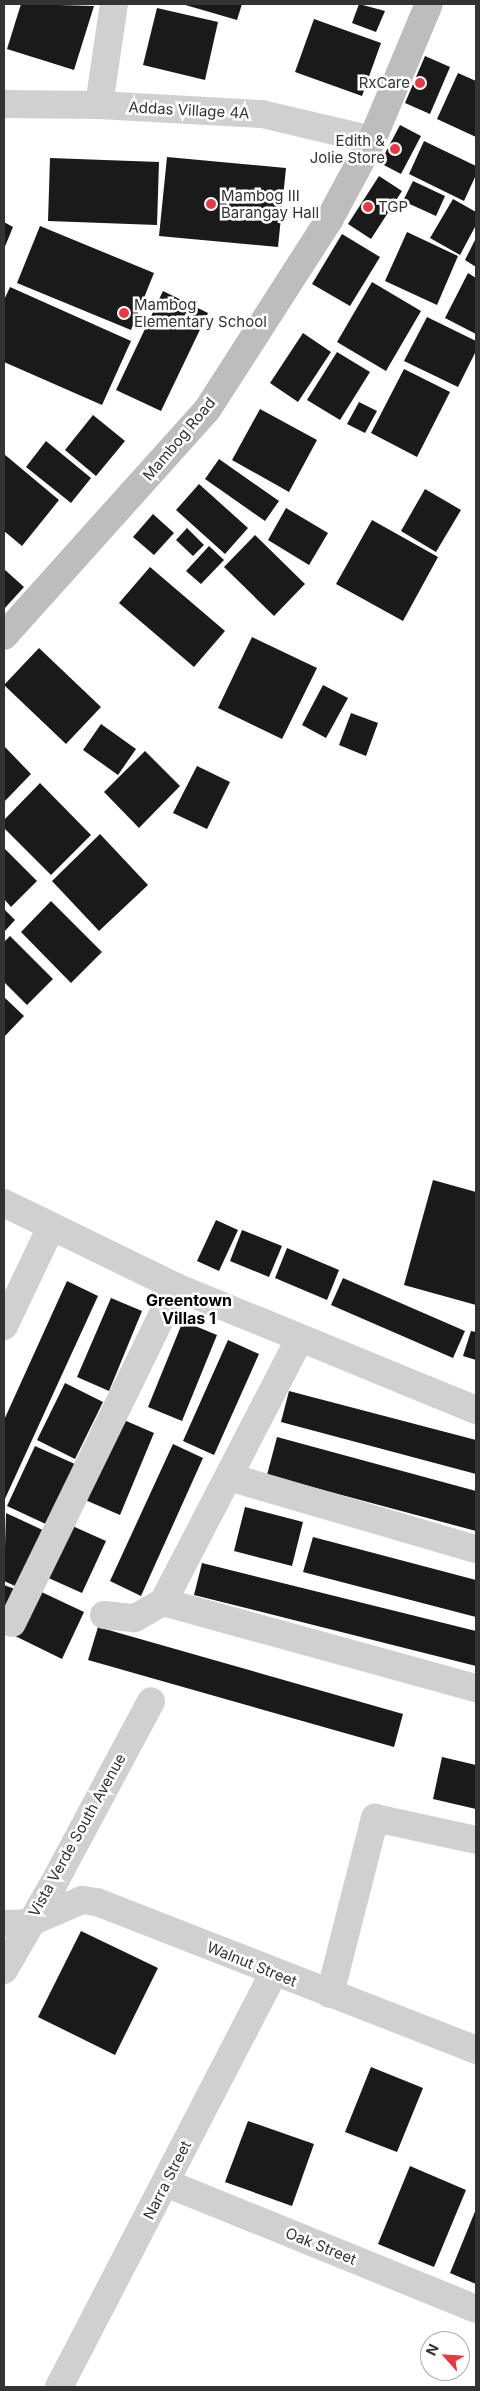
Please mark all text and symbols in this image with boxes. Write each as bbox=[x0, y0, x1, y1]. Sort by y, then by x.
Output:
place label: RxCare bbox=[359, 74, 410, 92]
marker: RxCare bbox=[414, 77, 426, 89]
street label: Addas Village 4A bbox=[128, 98, 250, 122]
place label: Edith & Jolie Store bbox=[310, 131, 385, 166]
marker: Edith & Jolie Store bbox=[389, 143, 401, 155]
place label: Mambog III Barangay Hall bbox=[221, 186, 319, 221]
marker: Mambog III Barangay Hall bbox=[205, 198, 217, 210]
place label: TGP bbox=[378, 198, 408, 216]
marker: TGP bbox=[362, 201, 374, 213]
place label: Mambog Elementary School bbox=[134, 295, 267, 330]
marker: Mambog Elementary School bbox=[118, 307, 130, 319]
street label: Mambog Road bbox=[139, 394, 219, 484]
district label: Greentown Villas 1 bbox=[146, 1290, 232, 1328]
street label: Vista Verde South Avenue bbox=[25, 1750, 129, 1920]
street label: Walnut Street bbox=[204, 1938, 300, 1990]
street label: Narra Street bbox=[139, 2138, 195, 2222]
street label: Oak Street bbox=[283, 2224, 359, 2268]
north arrow bbox=[420, 2331, 470, 2381]
text: N bbox=[422, 2341, 442, 2358]

